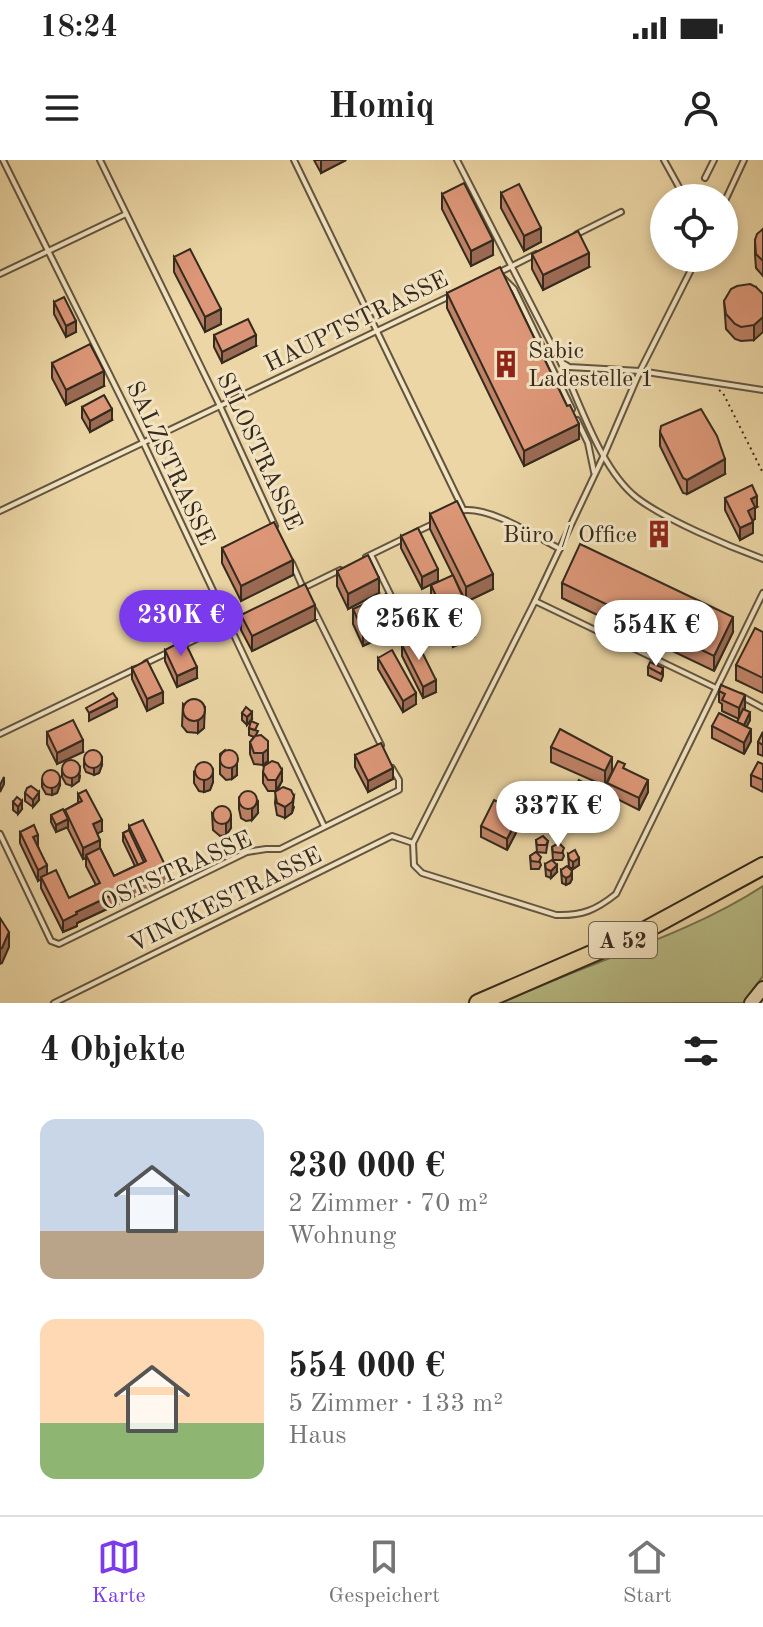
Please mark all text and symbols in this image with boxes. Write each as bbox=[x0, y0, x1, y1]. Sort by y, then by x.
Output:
text: 18:24 bbox=[40, 13, 118, 43]
icon: menu bbox=[40, 86, 84, 130]
icon: person bbox=[679, 86, 723, 130]
text: Homiq bbox=[328, 90, 435, 126]
map controls bbox=[650, 184, 738, 272]
button: locate bbox=[650, 184, 738, 272]
street label: HAUPTSTRASSE bbox=[261, 268, 453, 378]
place label: Sabic Ladestelle 1 bbox=[528, 340, 654, 392]
building icon: Sabic Ladestelle 1 bbox=[491, 349, 521, 379]
street label: SILOSTRASSE bbox=[211, 369, 305, 534]
street label: SALZSTRASSE bbox=[121, 378, 218, 550]
building icon: Büro / Office bbox=[644, 519, 674, 549]
place label: Büro / Office bbox=[503, 524, 637, 548]
pin: 230K € bbox=[116, 590, 246, 658]
pin: 256K € bbox=[354, 594, 484, 662]
pin: 554K € bbox=[591, 600, 721, 668]
text: 230K € bbox=[137, 603, 225, 629]
text: 256K € bbox=[375, 607, 463, 633]
text: 554K € bbox=[612, 613, 700, 639]
pin: 337K € bbox=[493, 781, 623, 849]
text: 337K € bbox=[514, 794, 602, 820]
street label: OSTSTRASSE bbox=[98, 828, 256, 916]
street label: VINCKESTRASSE bbox=[126, 844, 326, 958]
road number: A 52 bbox=[589, 922, 657, 958]
icon: filters bbox=[679, 1029, 723, 1073]
text: 4 Objekte bbox=[40, 1034, 186, 1068]
text: 230 000 € bbox=[288, 1150, 445, 1184]
icon: home bbox=[104, 1151, 200, 1247]
text: 2 Zimmer · 70 m² bbox=[288, 1191, 488, 1217]
text: Wohnung bbox=[288, 1223, 396, 1249]
text: 554 000 € bbox=[288, 1350, 445, 1384]
icon: home bbox=[104, 1351, 200, 1447]
text: 5 Zimmer · 133 m² bbox=[288, 1391, 503, 1417]
text: Haus bbox=[288, 1423, 347, 1449]
tab: Karte bbox=[91, 1535, 146, 1610]
tab: Gespeichert bbox=[329, 1535, 440, 1610]
tab: Start bbox=[623, 1535, 672, 1610]

